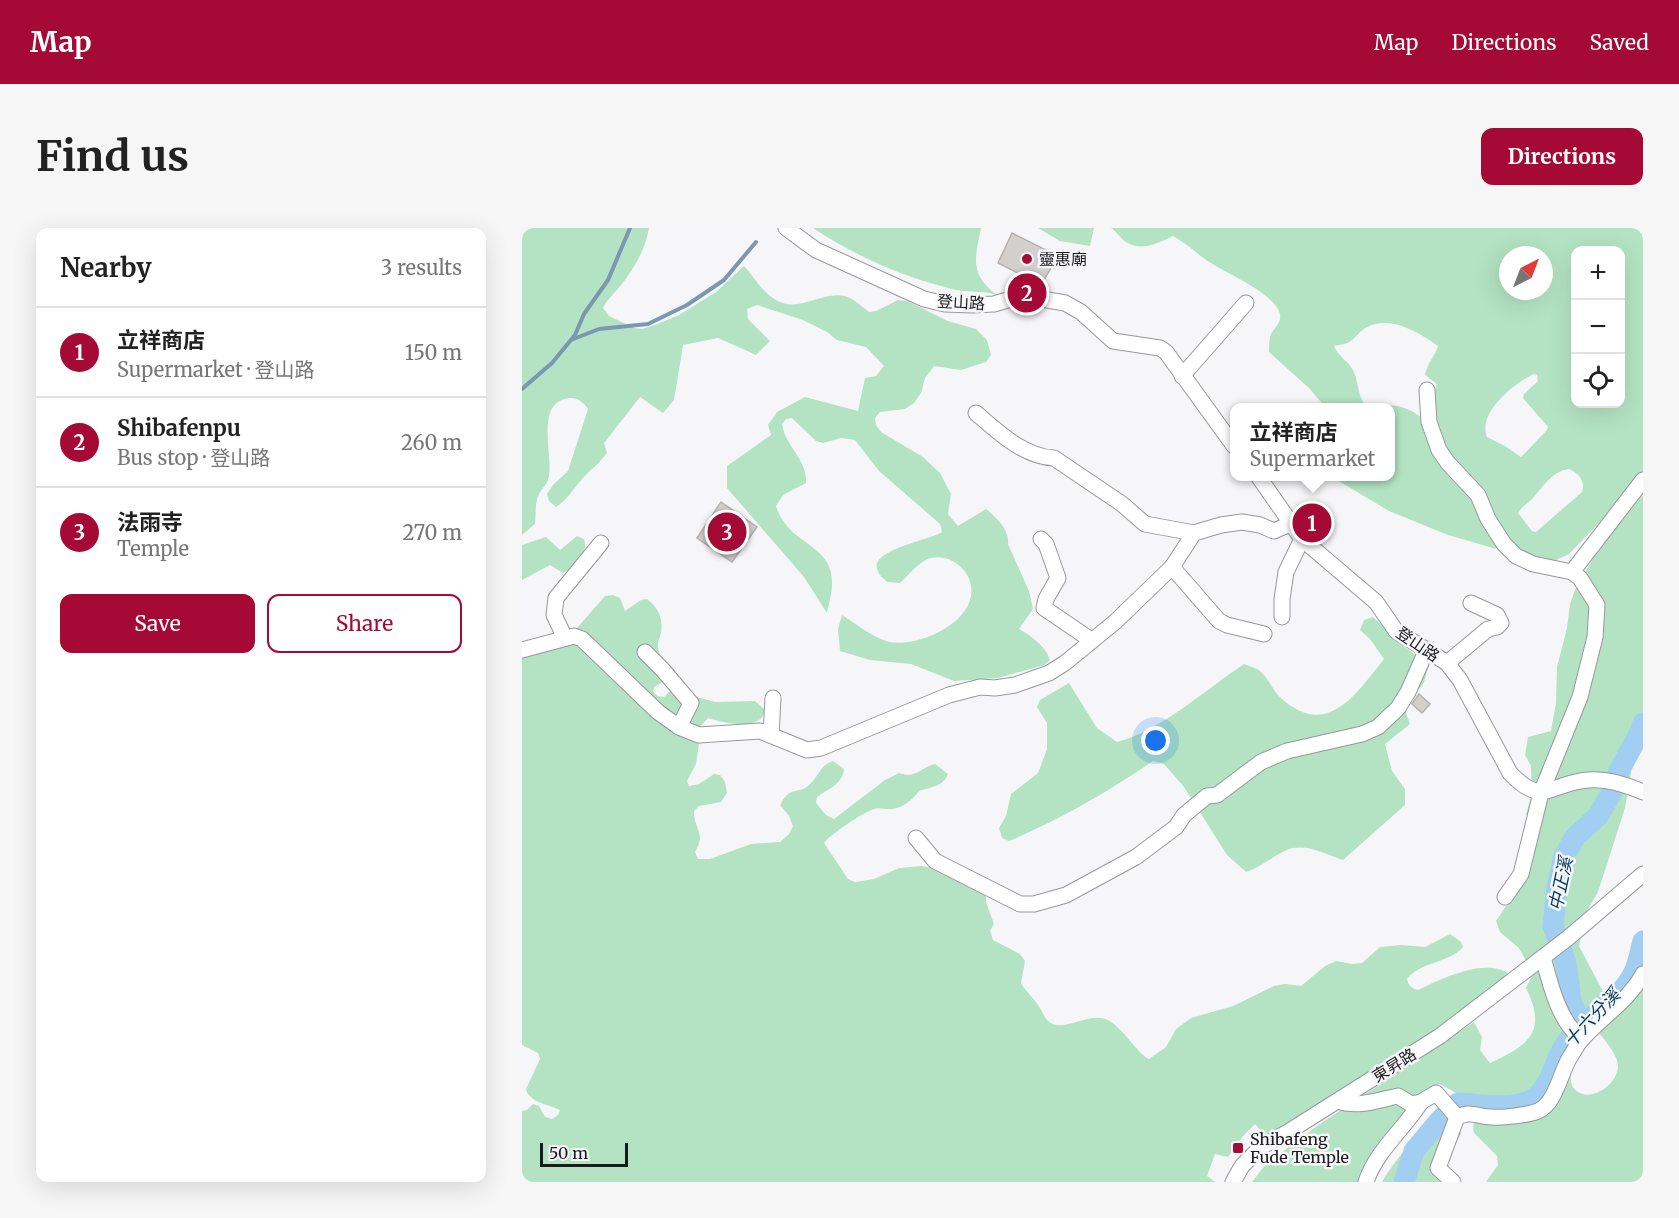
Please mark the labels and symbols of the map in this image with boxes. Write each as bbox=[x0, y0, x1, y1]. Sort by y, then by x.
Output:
north arrow bbox=[1499, 246, 1553, 300]
place label: 靈惠廟 bbox=[1039, 249, 1087, 269]
marker: 靈惠廟 bbox=[1020, 252, 1034, 266]
pin: 2 bbox=[1008, 270, 1046, 316]
street label: 登山路 bbox=[937, 291, 985, 313]
pin: 1 bbox=[1292, 500, 1332, 546]
pin: 3 bbox=[708, 510, 746, 554]
street label: 登山路 bbox=[1393, 622, 1443, 666]
your location bbox=[1141, 726, 1170, 755]
water label: 中正溪 bbox=[1544, 852, 1578, 913]
water label: 十六分溪 bbox=[1559, 981, 1627, 1052]
street label: 東昇路 bbox=[1368, 1044, 1420, 1086]
place label: Shibafeng Fude Temple bbox=[1250, 1129, 1349, 1167]
scale bar bbox=[540, 1140, 628, 1168]
marker: Shibafeng Fude Temple bbox=[1231, 1141, 1245, 1155]

